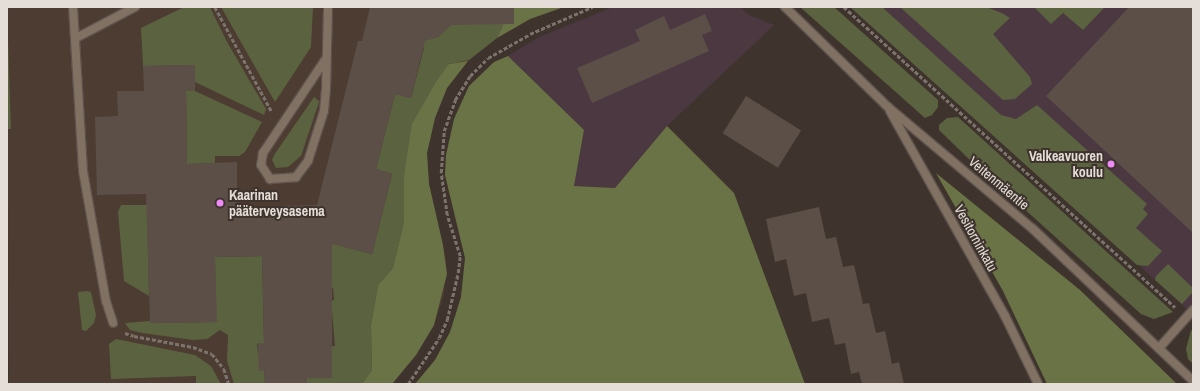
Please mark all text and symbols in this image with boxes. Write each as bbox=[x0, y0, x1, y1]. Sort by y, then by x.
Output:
place label: Valkeavuoren koulu bbox=[1029, 148, 1103, 180]
street label: Veitenmäentie bbox=[965, 153, 1033, 213]
marker: Valkeavuoren koulu bbox=[1106, 159, 1116, 169]
place label: Kaarinan pääterveysasema bbox=[229, 187, 325, 220]
marker: Kaarinan pääterveysasema bbox=[214, 197, 226, 209]
street label: Vesitorninkatu bbox=[951, 202, 1001, 274]

